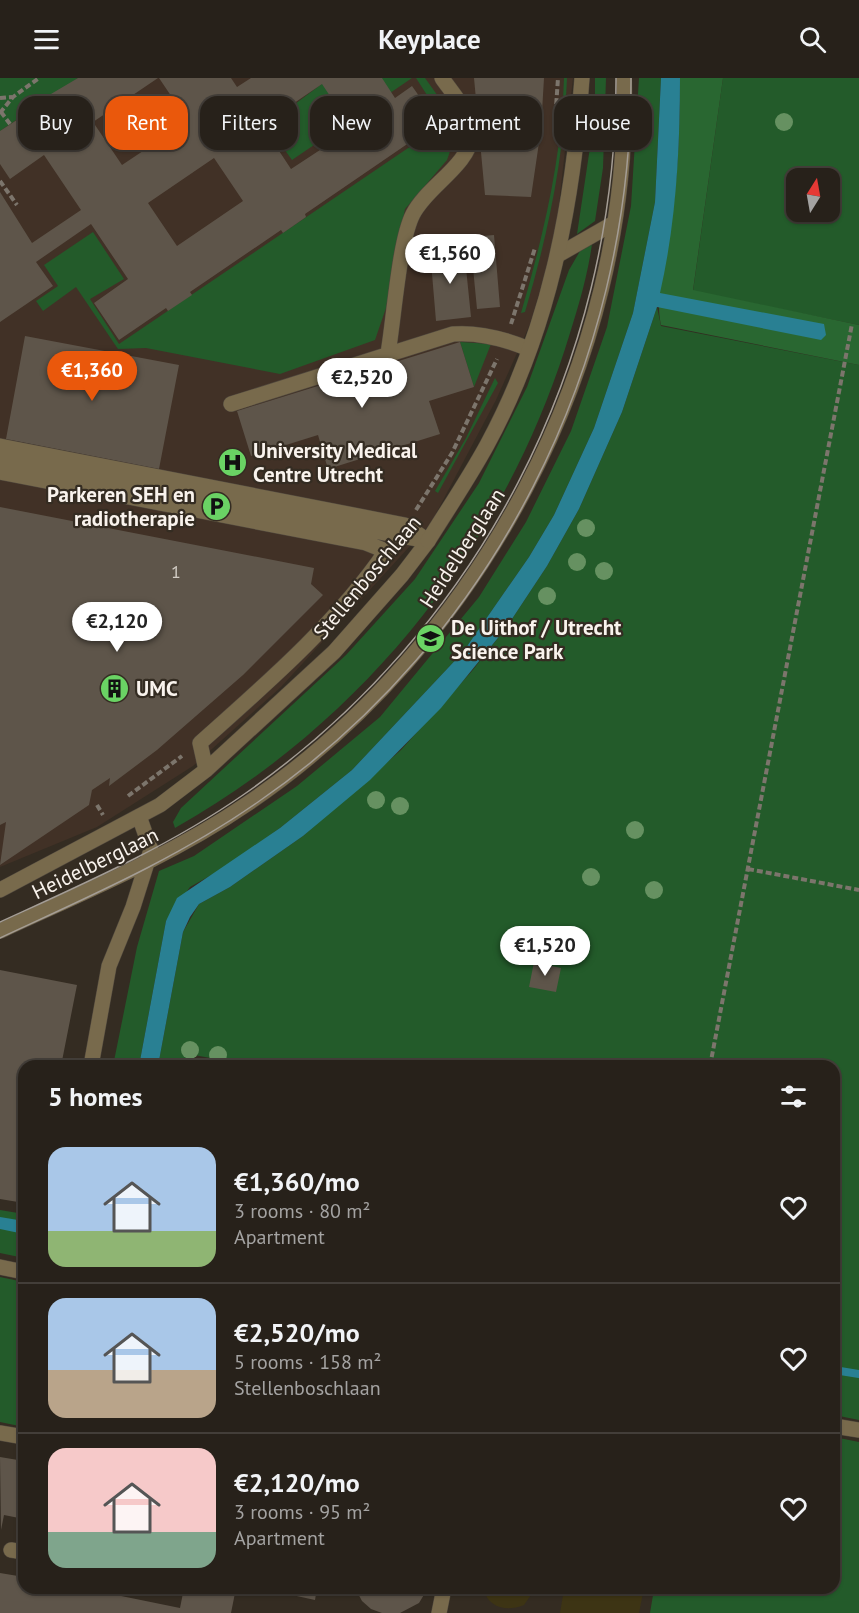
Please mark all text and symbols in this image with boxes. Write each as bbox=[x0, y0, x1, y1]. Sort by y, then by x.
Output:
text: Keyplace bbox=[378, 22, 481, 56]
icon: menu bbox=[30, 23, 63, 56]
icon: search bbox=[796, 23, 829, 56]
chip: Buy bbox=[18, 96, 93, 150]
chip: Rent bbox=[105, 96, 188, 150]
chip: Filters bbox=[200, 96, 298, 150]
chip: New bbox=[310, 96, 392, 150]
chip: Apartment bbox=[404, 96, 542, 150]
chip: House bbox=[554, 96, 652, 150]
north arrow bbox=[786, 168, 840, 222]
map controls bbox=[786, 168, 840, 222]
pin: €1,560 bbox=[401, 234, 499, 285]
text: €1,560 bbox=[419, 240, 481, 266]
pin: €1,360 bbox=[43, 351, 141, 402]
text: €1,360 bbox=[61, 357, 123, 383]
pin: €2,520 bbox=[313, 358, 411, 409]
text: €2,520 bbox=[331, 364, 393, 390]
place label: University Medical Centre Utrecht bbox=[253, 437, 418, 488]
hospital icon: University Medical Centre Utrecht bbox=[216, 446, 248, 478]
place label: Parkeren SEH en radiotherapie bbox=[47, 481, 195, 532]
street label: Heidelberglaan bbox=[413, 483, 511, 613]
parking icon: Parkeren SEH en radiotherapie bbox=[200, 490, 232, 522]
street label: Stellenboschlaan bbox=[307, 509, 427, 645]
house number: 1 bbox=[171, 560, 181, 583]
pin: €2,120 bbox=[68, 602, 166, 653]
text: €2,120 bbox=[86, 608, 148, 634]
place label: De Uithof / Utrecht Science Park bbox=[451, 614, 622, 665]
school or university icon: De Uithof / Utrecht Science Park bbox=[414, 623, 446, 655]
building icon: UMC bbox=[99, 672, 131, 704]
place label: UMC bbox=[136, 675, 178, 702]
street label: Heidelberglaan bbox=[27, 821, 163, 905]
pin: €1,520 bbox=[496, 926, 594, 977]
text: €1,520 bbox=[514, 932, 576, 958]
text: 5 homes bbox=[48, 1080, 143, 1113]
icon: filters bbox=[777, 1080, 810, 1113]
text: €1,360/mo bbox=[234, 1165, 360, 1198]
icon: home bbox=[96, 1171, 168, 1243]
icon: heart bbox=[777, 1191, 810, 1224]
text: 3 rooms · 80 m² bbox=[234, 1198, 370, 1224]
text: Apartment bbox=[234, 1224, 325, 1250]
text: €2,520/mo bbox=[234, 1316, 360, 1349]
icon: home bbox=[96, 1322, 168, 1394]
icon: heart bbox=[777, 1342, 810, 1375]
text: 5 rooms · 158 m² bbox=[234, 1349, 381, 1375]
text: Stellenboschlaan bbox=[234, 1375, 381, 1401]
text: €2,120/mo bbox=[234, 1466, 360, 1499]
icon: home bbox=[96, 1472, 168, 1544]
icon: heart bbox=[777, 1492, 810, 1525]
text: 3 rooms · 95 m² bbox=[234, 1499, 370, 1525]
text: Apartment bbox=[234, 1525, 325, 1551]

